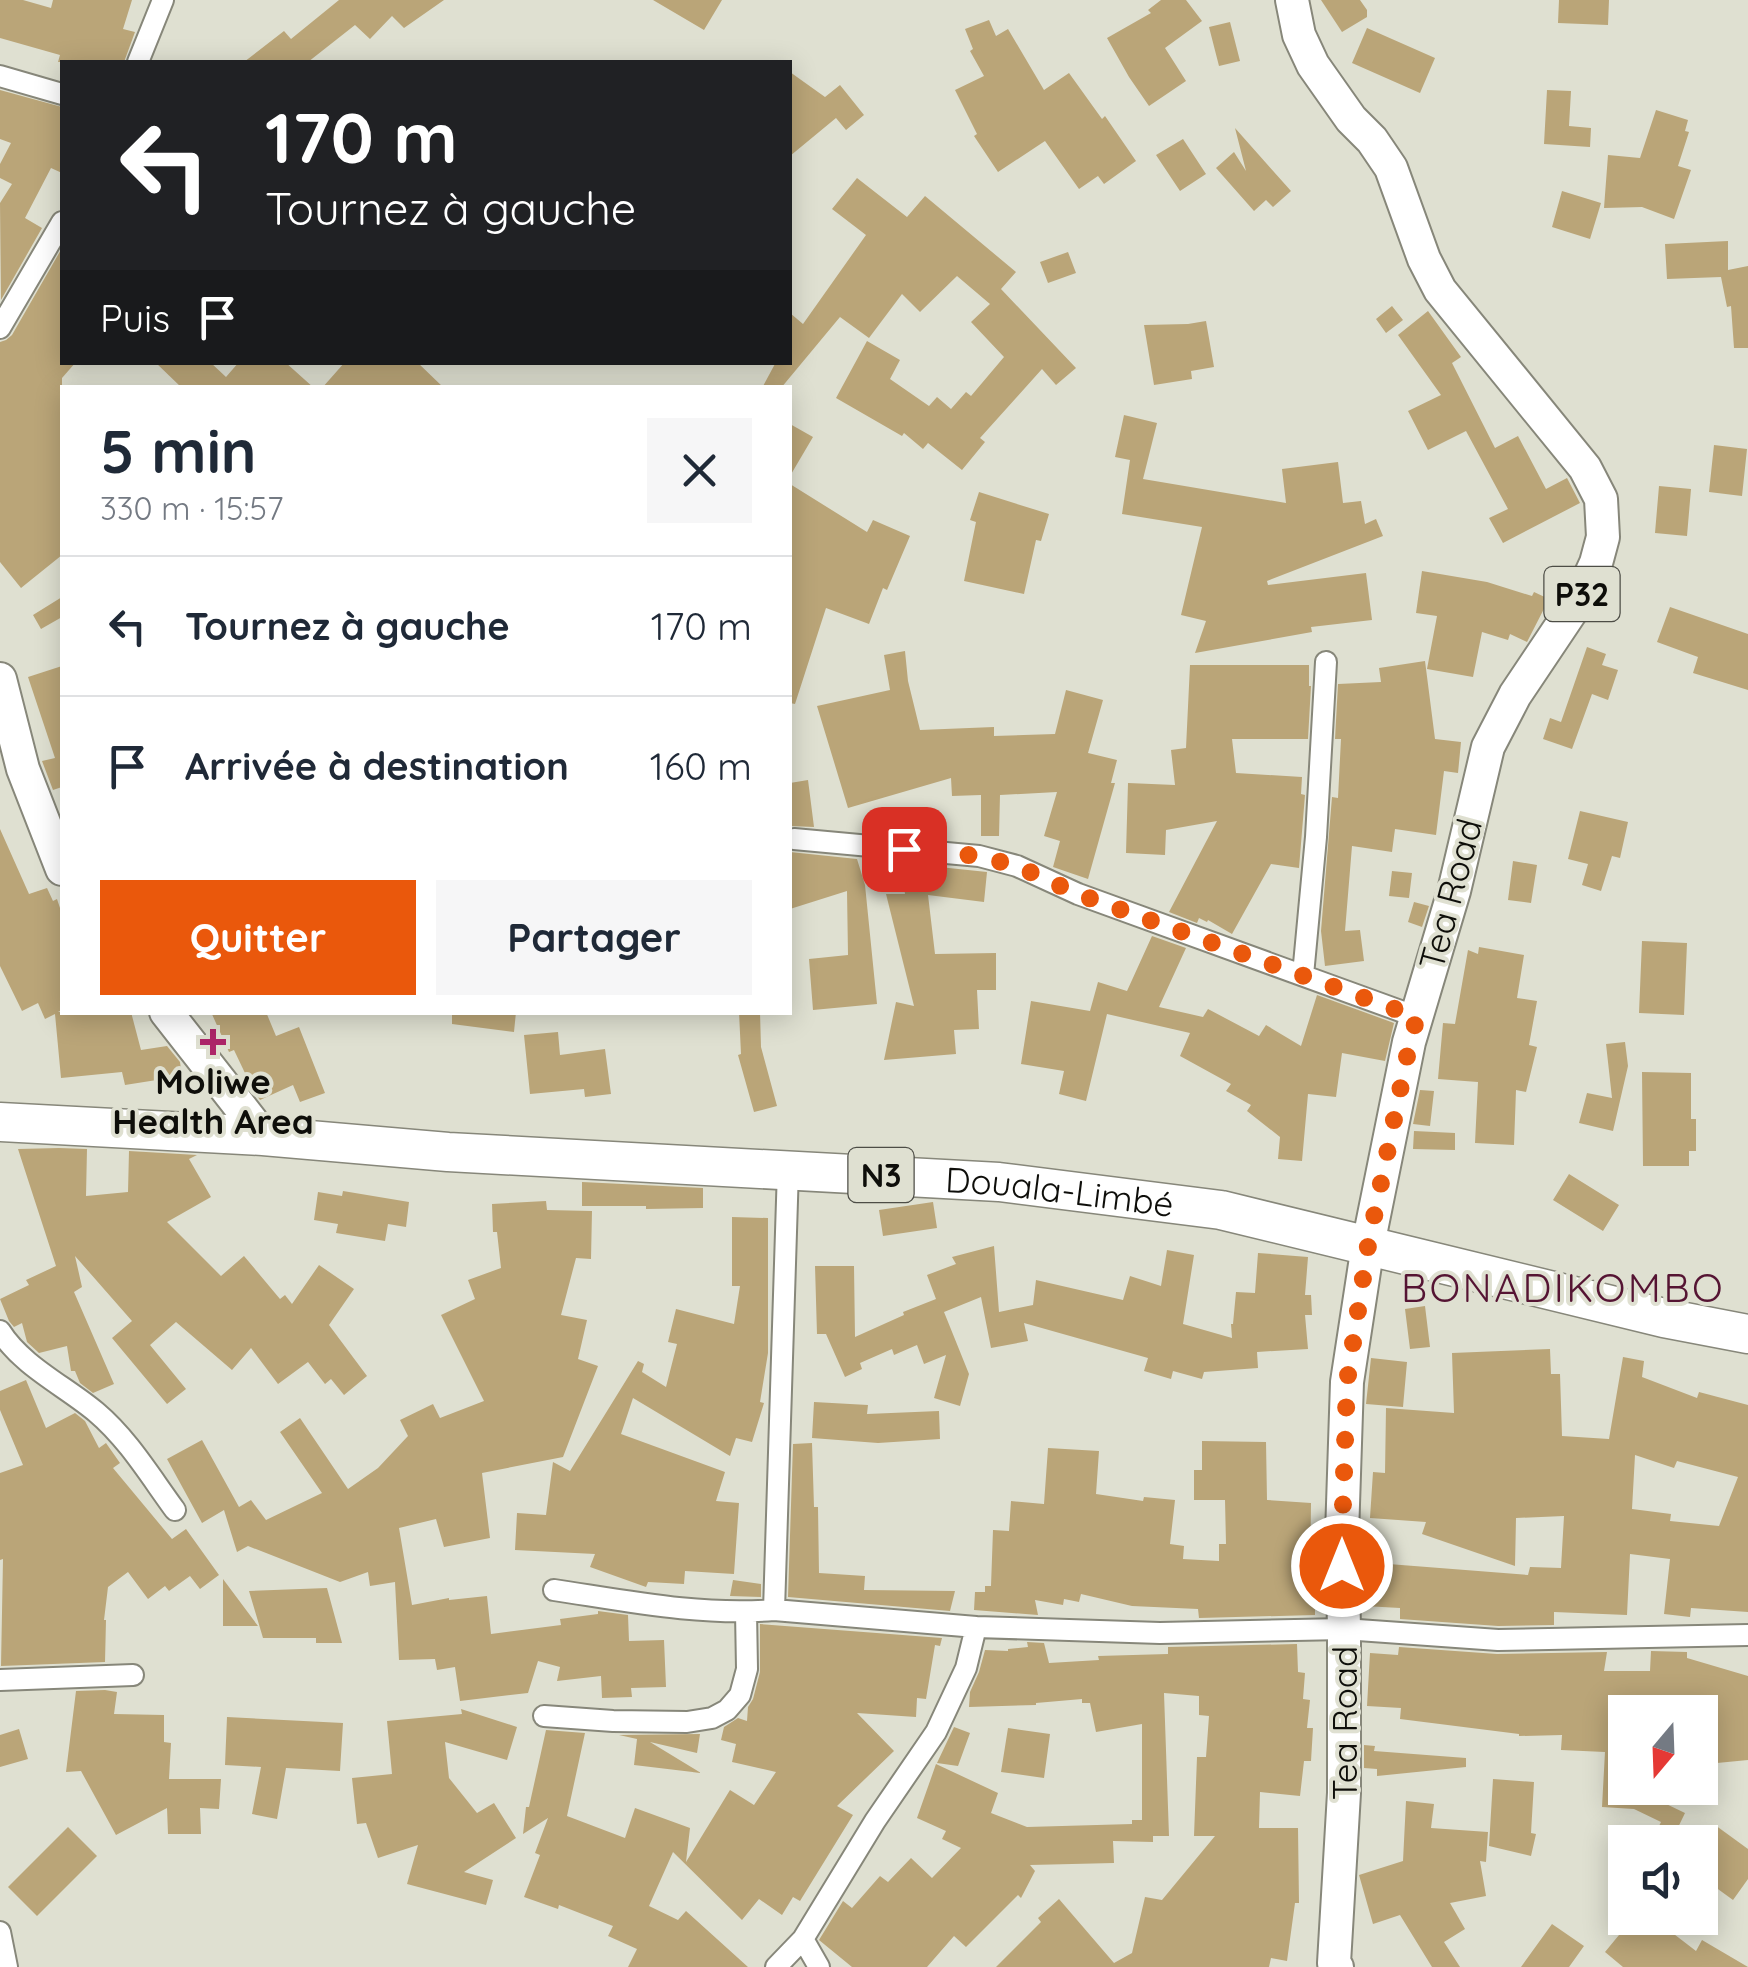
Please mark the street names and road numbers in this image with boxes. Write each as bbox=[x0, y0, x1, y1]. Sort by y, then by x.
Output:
road number: P32 bbox=[1544, 567, 1620, 621]
street label: Tea Road bbox=[1409, 814, 1491, 974]
road number: N3 bbox=[848, 1148, 914, 1202]
street label: Douala-Limbé bbox=[944, 1157, 1176, 1226]
street label: Tea Road bbox=[1322, 1646, 1366, 1800]

